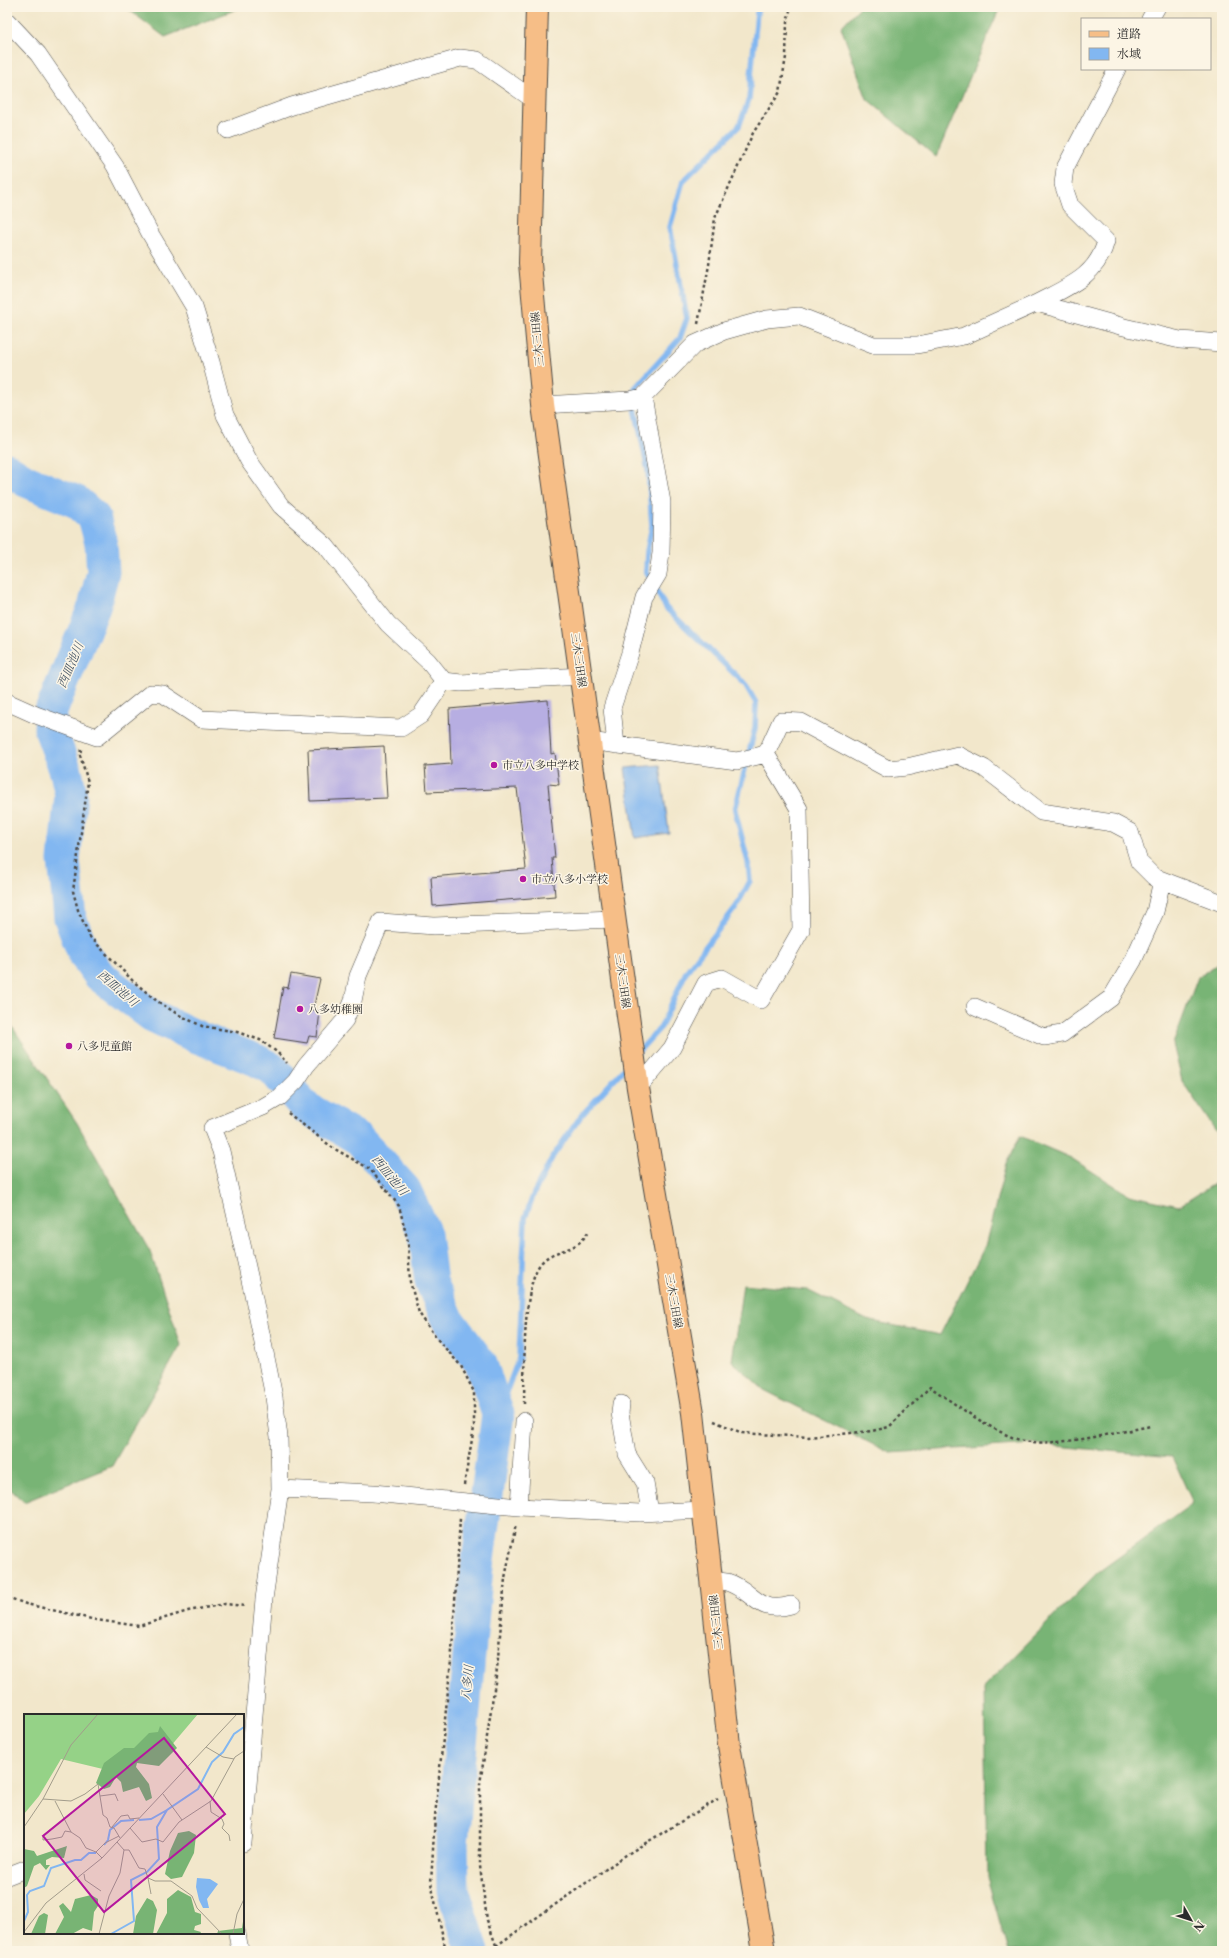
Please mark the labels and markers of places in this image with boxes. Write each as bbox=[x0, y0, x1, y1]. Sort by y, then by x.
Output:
place label: 市立八多中学校 bbox=[502, 758, 579, 772]
marker: 市立八多中学校 bbox=[489, 760, 499, 770]
place label: 市立八多小学校 bbox=[531, 872, 608, 886]
marker: 市立八多小学校 bbox=[518, 874, 528, 884]
place label: 八多幼稚園 bbox=[308, 1002, 363, 1016]
marker: 八多幼稚園 bbox=[295, 1004, 305, 1014]
place label: 八多児童館 bbox=[77, 1039, 132, 1053]
marker: 八多児童館 bbox=[64, 1041, 74, 1051]

